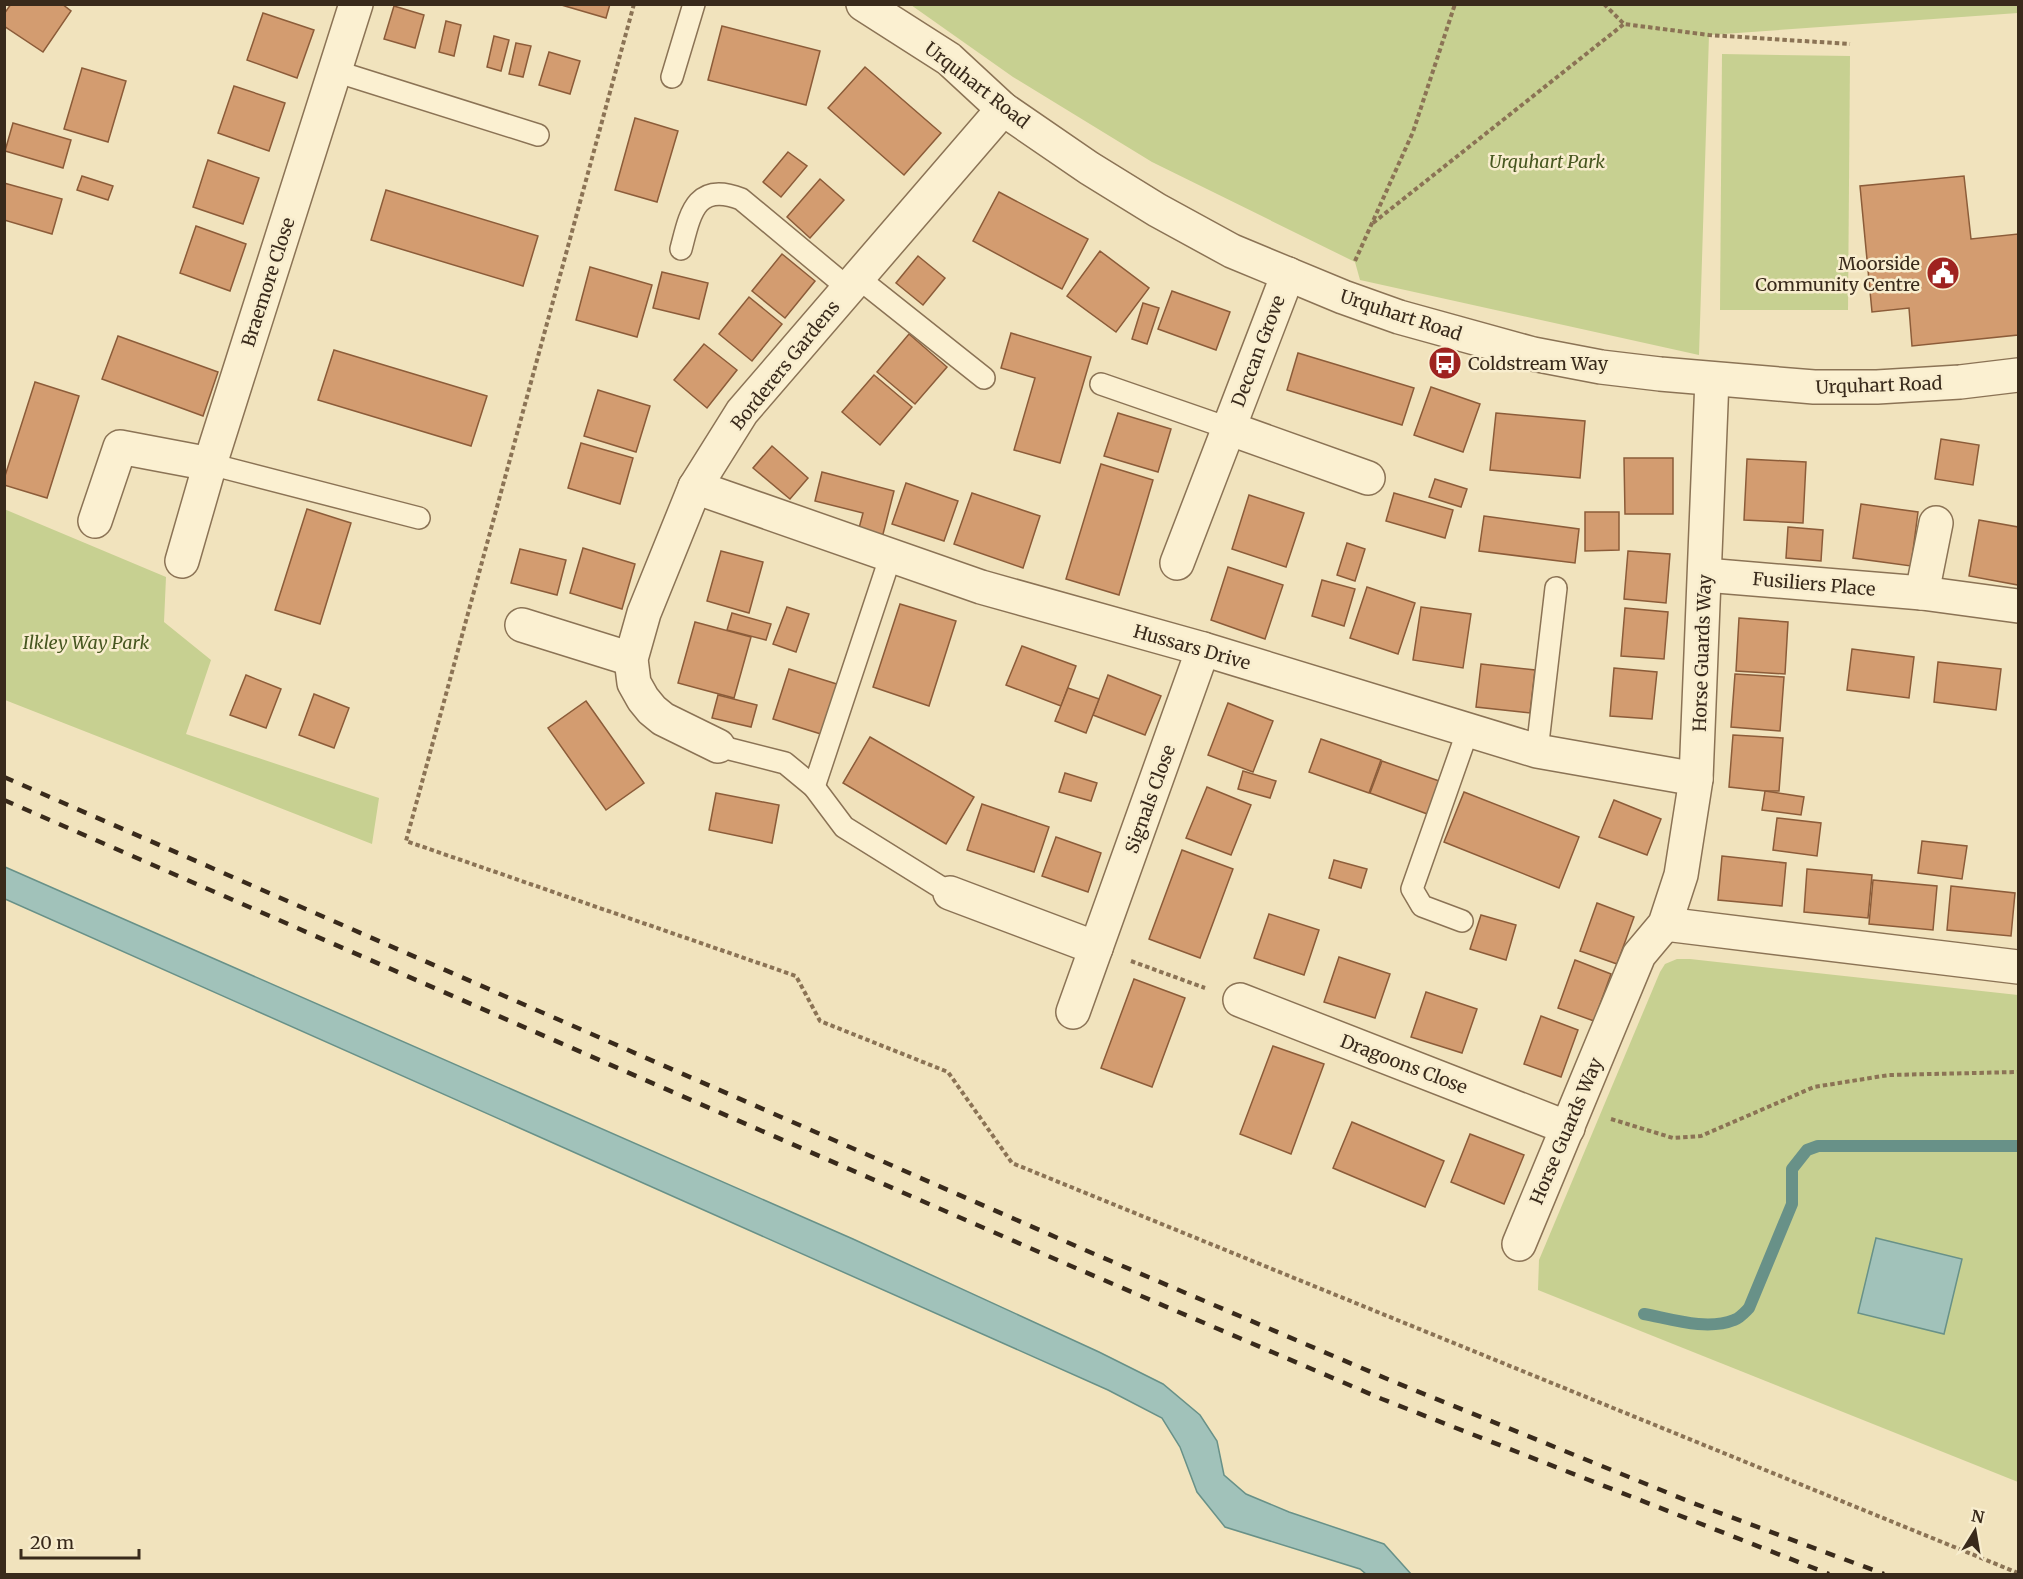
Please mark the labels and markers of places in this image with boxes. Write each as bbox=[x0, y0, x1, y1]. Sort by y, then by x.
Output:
place label: Moorside Community Centre bbox=[1755, 252, 1920, 296]
public building icon: Moorside Community Centre bbox=[1925, 255, 1961, 291]
bus stop icon: Coldstream Way bbox=[1427, 345, 1463, 381]
place label: Coldstream Way bbox=[1468, 352, 1609, 375]

